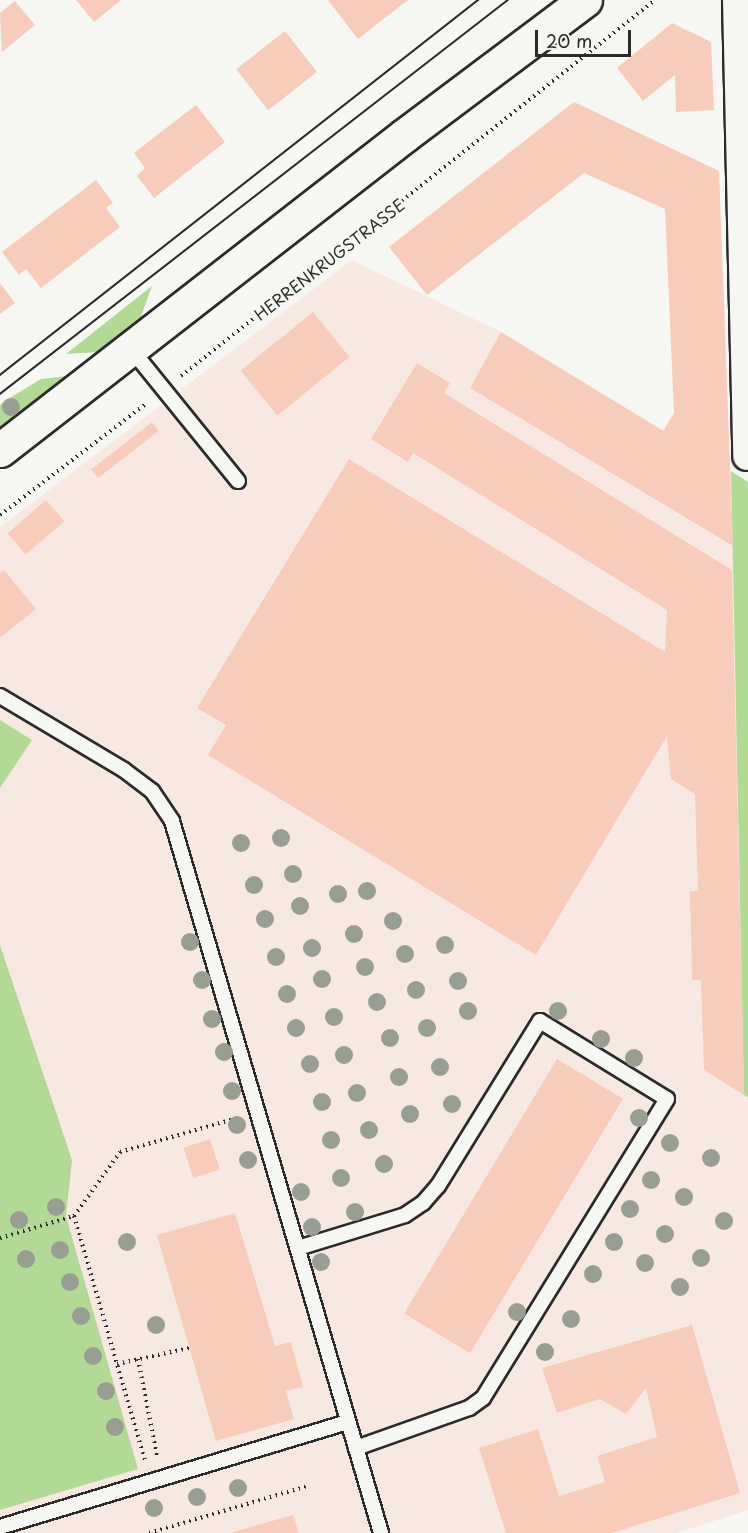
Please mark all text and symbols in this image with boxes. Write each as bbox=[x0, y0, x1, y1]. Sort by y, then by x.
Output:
scale bar bbox=[538, 18, 634, 56]
text: 20 m bbox=[546, 27, 592, 54]
street label: HERRENKRUGSTRASSE bbox=[250, 194, 408, 324]

